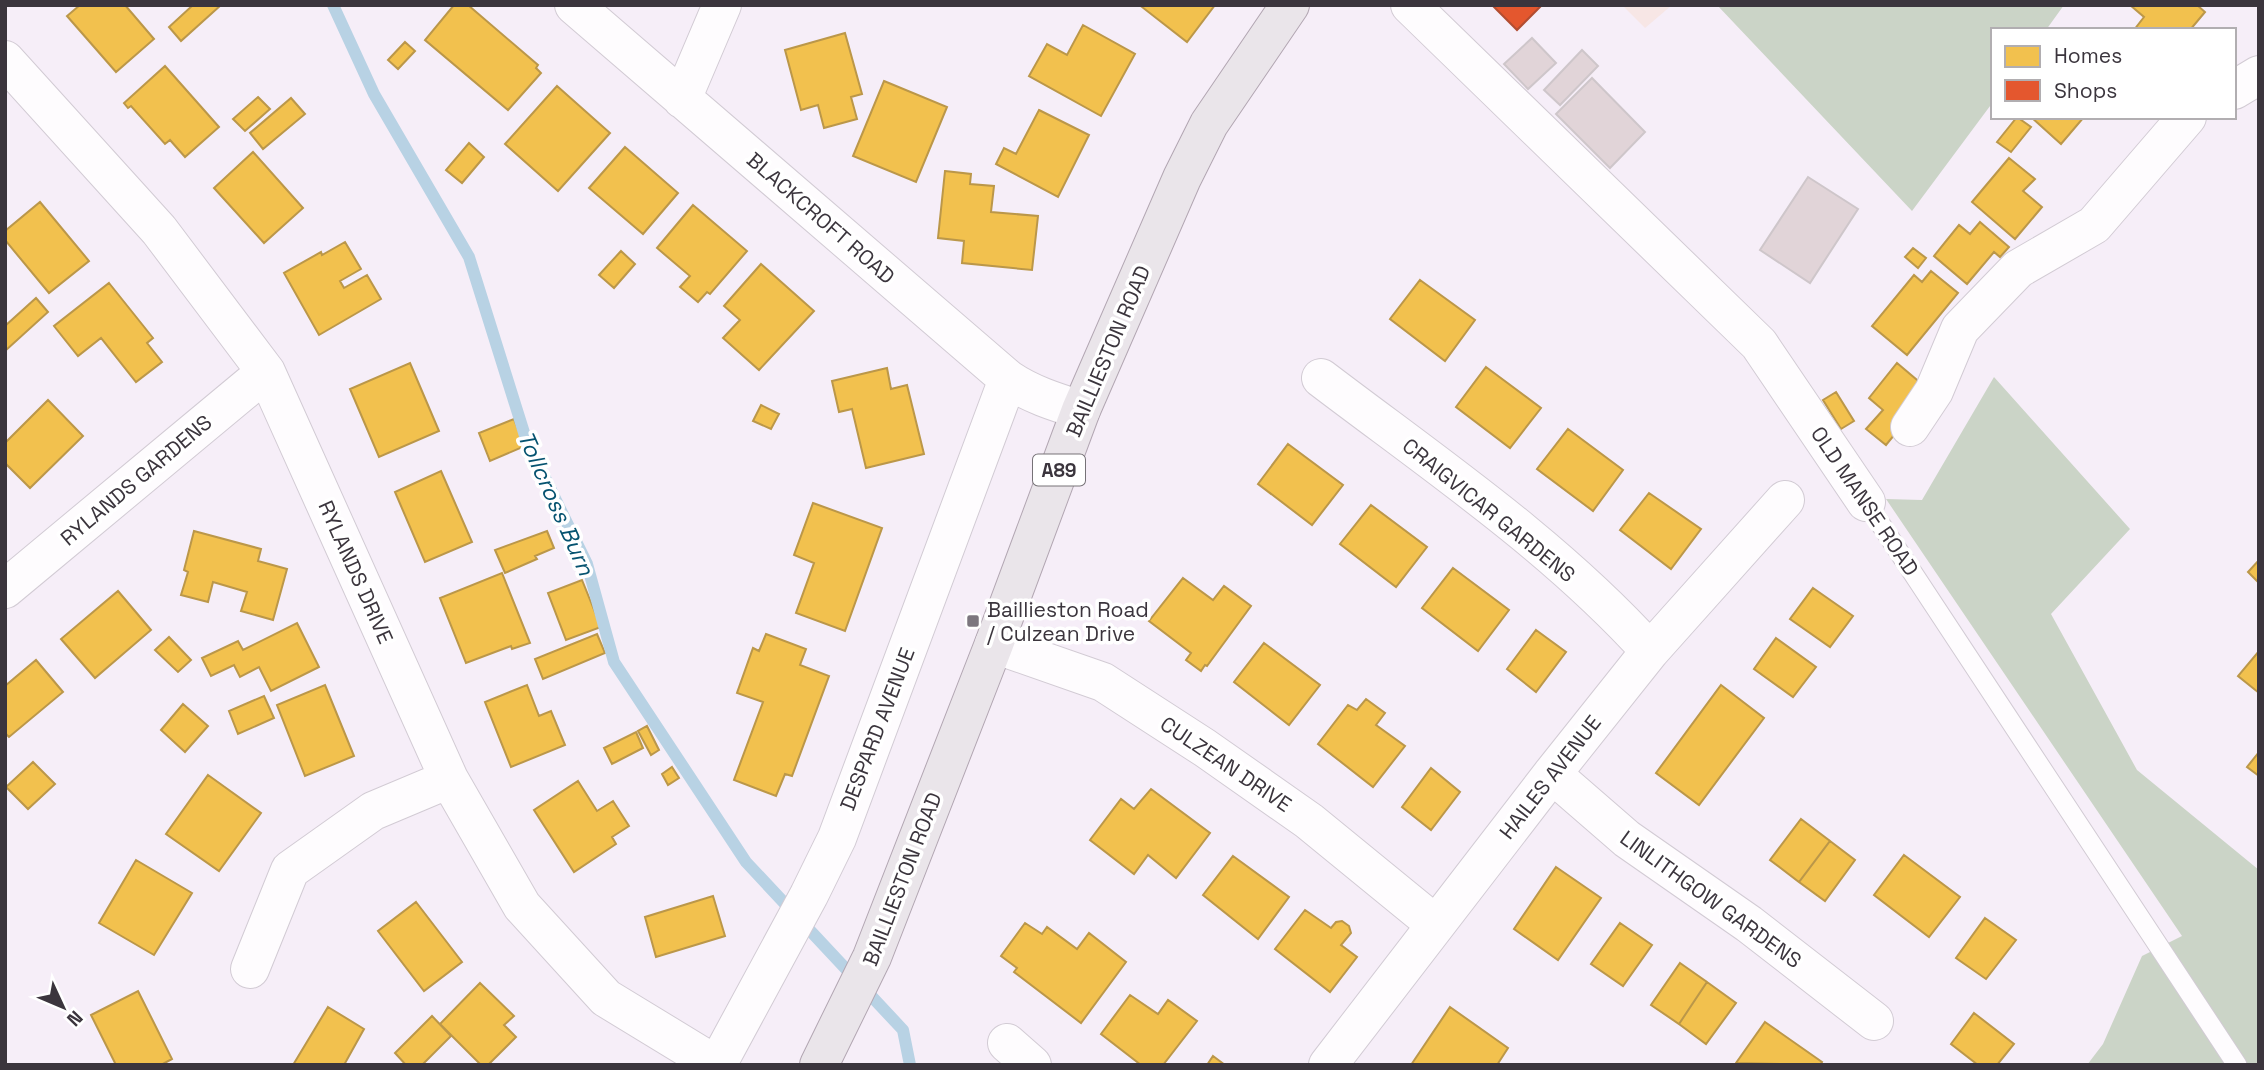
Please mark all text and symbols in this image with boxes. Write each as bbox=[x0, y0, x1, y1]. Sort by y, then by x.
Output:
legend bbox=[1991, 28, 2236, 119]
text: Homes bbox=[2054, 42, 2122, 69]
text: Shops bbox=[2054, 77, 2117, 104]
street label: BLACKCROFT ROAD bbox=[741, 146, 901, 290]
street label: BAILLIESTON ROAD bbox=[1060, 261, 1156, 441]
street label: RYLANDS GARDENS bbox=[55, 409, 217, 551]
street label: OLD MANSE ROAD bbox=[1805, 421, 1925, 581]
water label: Tollcross Burn bbox=[511, 426, 602, 581]
street label: CRAIGVICAR GARDENS bbox=[1397, 432, 1581, 588]
road number: A89 bbox=[1033, 454, 1085, 485]
street label: RYLANDS DRIVE bbox=[312, 496, 400, 648]
place label: Baillieston Road / Culzean Drive bbox=[987, 596, 1149, 647]
marker: Baillieston Road / Culzean Drive bbox=[965, 613, 981, 629]
street label: DESPARD AVENUE bbox=[834, 644, 920, 814]
street label: CULZEAN DRIVE bbox=[1155, 710, 1297, 818]
street label: HAILES AVENUE bbox=[1493, 710, 1607, 844]
street label: BAILLIESTON ROAD bbox=[856, 788, 948, 970]
street label: LINLITHGOW GARDENS bbox=[1615, 824, 1807, 974]
north arrow bbox=[28, 972, 98, 1042]
text: N bbox=[61, 1005, 88, 1032]

